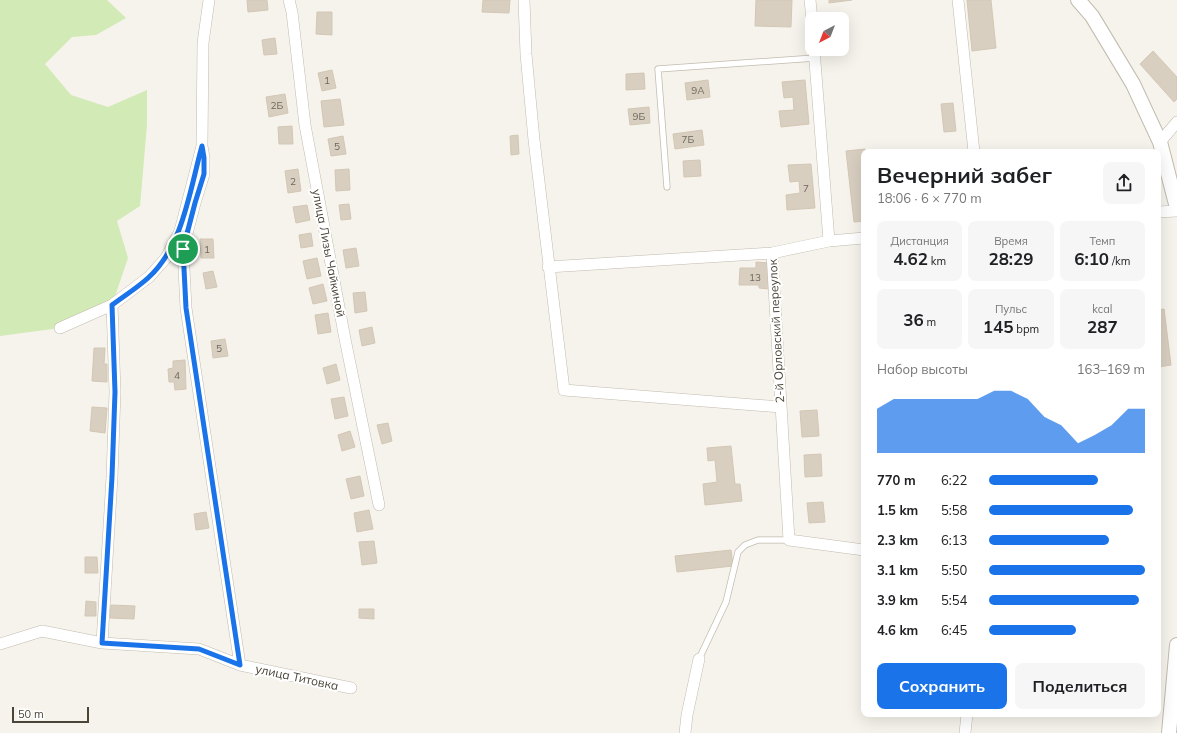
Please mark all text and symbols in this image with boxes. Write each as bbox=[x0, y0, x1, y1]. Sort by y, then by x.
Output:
north arrow bbox=[805, 12, 849, 56]
map controls bbox=[805, 12, 849, 56]
house number: 1 bbox=[324, 74, 330, 87]
house number: 9А bbox=[691, 84, 705, 97]
house number: 2Б bbox=[271, 99, 284, 112]
house number: 9Б bbox=[633, 110, 646, 123]
house number: 7Б bbox=[682, 133, 695, 146]
house number: 5 bbox=[334, 140, 340, 153]
text: Вечерний забег bbox=[877, 161, 1052, 189]
button: share bbox=[1103, 162, 1145, 204]
house number: 2 bbox=[290, 175, 296, 188]
house number: 7 bbox=[803, 182, 809, 195]
street label: улица Лизы Чайкиной bbox=[309, 188, 349, 318]
text: 18:06 · 6 × 770 m bbox=[877, 190, 982, 206]
pin bbox=[166, 232, 200, 266]
text: Дистанция bbox=[890, 234, 949, 248]
text: Время bbox=[994, 234, 1028, 248]
text: Темп bbox=[1089, 234, 1115, 248]
icon: arrive bbox=[172, 238, 194, 260]
house number: 1 bbox=[204, 243, 210, 256]
text: 4.62 bbox=[893, 248, 928, 269]
text: 28:29 bbox=[988, 248, 1034, 269]
text: 6:10 bbox=[1074, 248, 1109, 269]
text: km bbox=[928, 254, 946, 268]
text: /km bbox=[1109, 254, 1130, 268]
street label: 2-й Орловский переулок bbox=[765, 258, 787, 403]
house number: 13 bbox=[749, 271, 761, 284]
text: Пульс bbox=[995, 302, 1027, 316]
text: kcal bbox=[1092, 302, 1112, 316]
text: 36 bbox=[903, 309, 924, 330]
text: m bbox=[924, 315, 936, 329]
text: 145 bbox=[983, 316, 1013, 337]
text: 287 bbox=[1087, 316, 1118, 337]
text: bpm bbox=[1013, 322, 1039, 336]
house number: 5 bbox=[216, 342, 222, 355]
text: Набор высоты bbox=[877, 361, 968, 377]
text: 163–169 m bbox=[1077, 361, 1145, 377]
house number: 4 bbox=[174, 369, 180, 382]
text: 770 m bbox=[877, 472, 916, 488]
text: 6:22 bbox=[941, 472, 967, 488]
text: 1.5 km bbox=[877, 502, 918, 518]
text: 5:58 bbox=[941, 502, 967, 518]
text: 2.3 km bbox=[877, 532, 918, 548]
text: 6:13 bbox=[941, 532, 967, 548]
text: 3.1 km bbox=[877, 562, 918, 578]
text: 5:50 bbox=[941, 562, 967, 578]
text: 3.9 km bbox=[877, 592, 918, 608]
text: 5:54 bbox=[941, 592, 967, 608]
text: 4.6 km bbox=[877, 622, 918, 638]
text: 6:45 bbox=[941, 622, 967, 638]
street label: улица Титовка bbox=[254, 661, 340, 693]
button: Сохранить bbox=[877, 663, 1007, 709]
button: Поделиться bbox=[1015, 663, 1145, 709]
scale bar bbox=[12, 705, 89, 724]
text: 50 m bbox=[18, 707, 44, 721]

